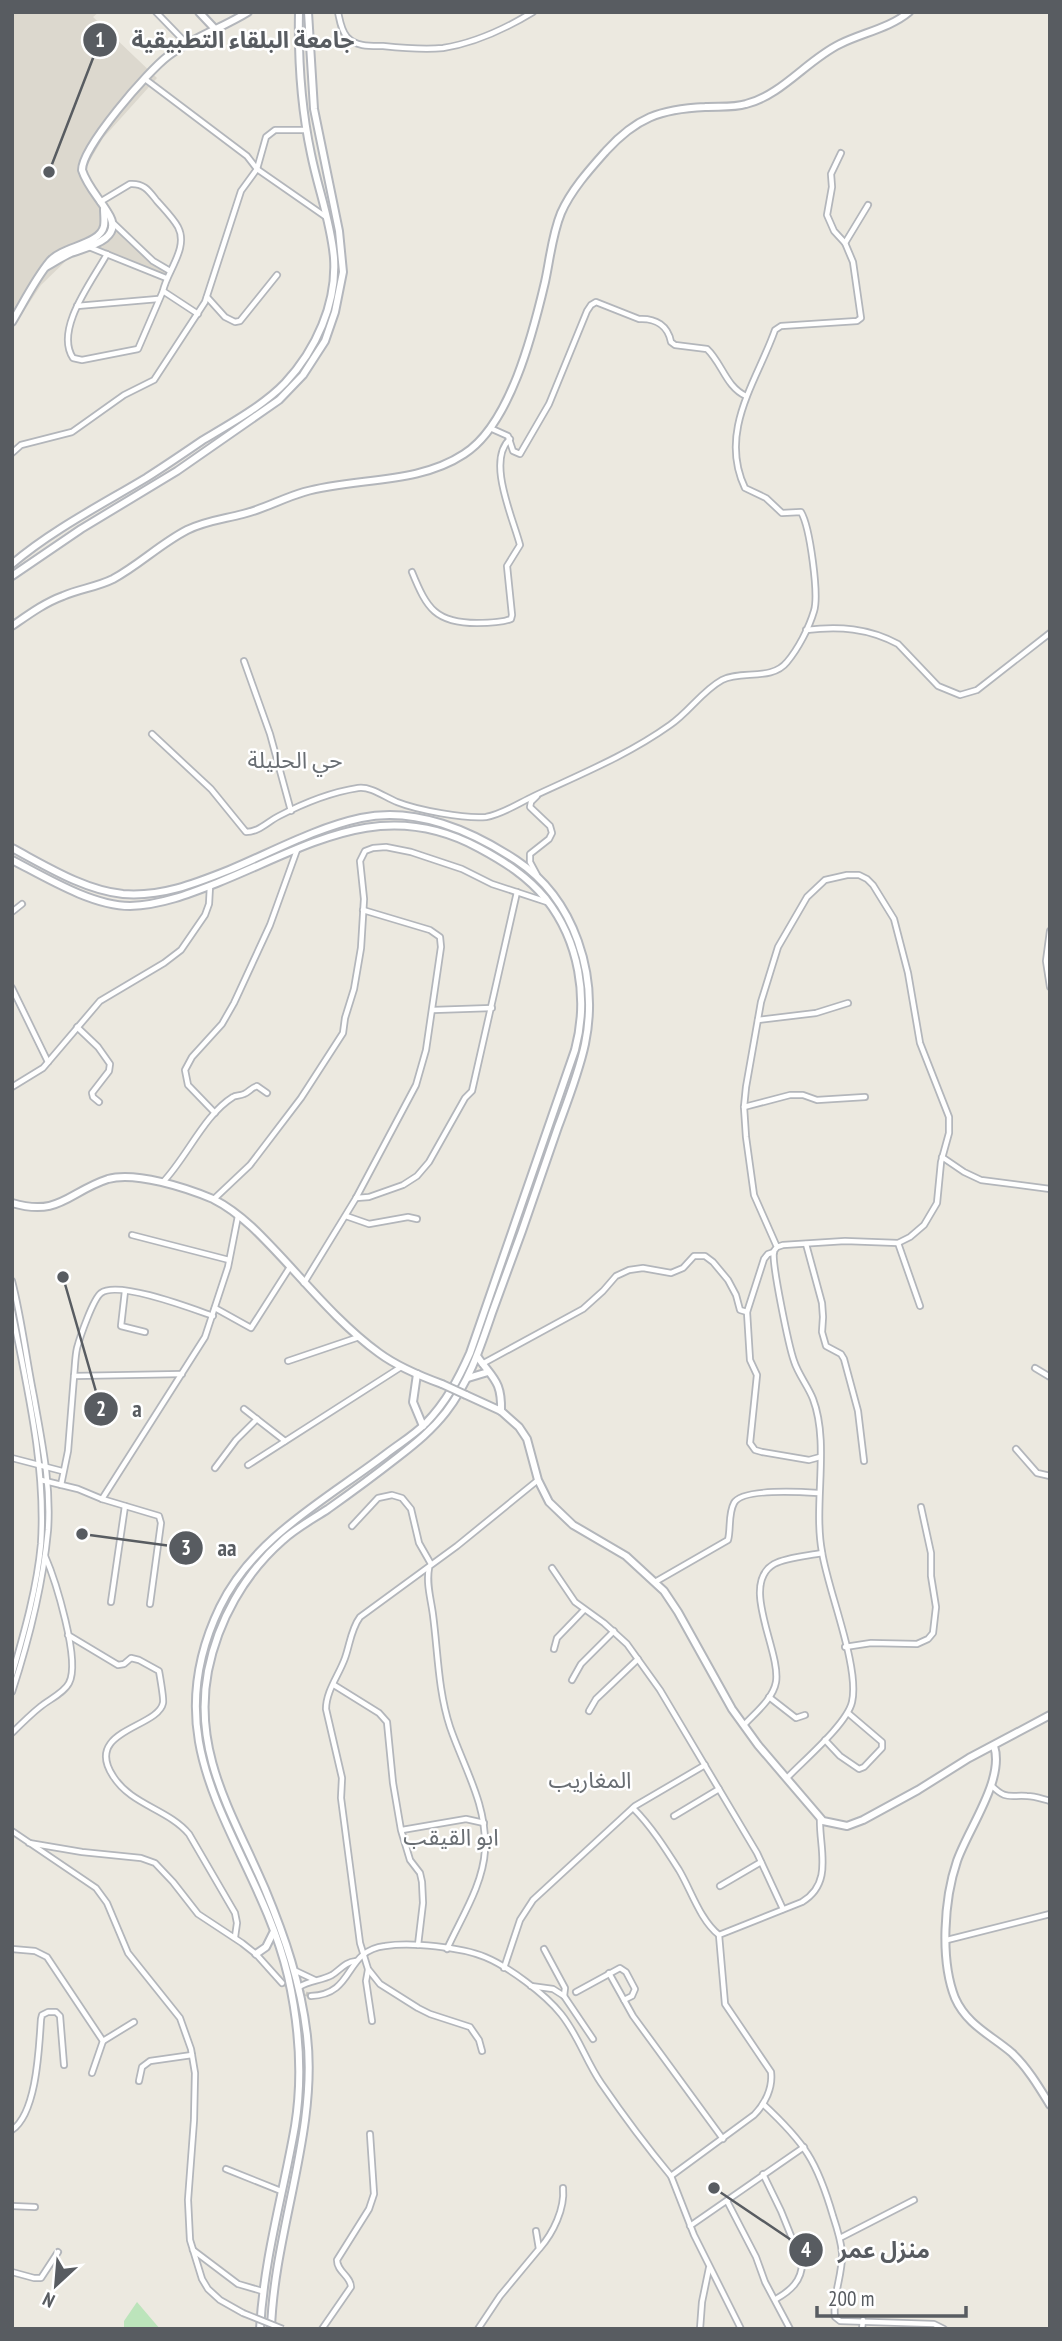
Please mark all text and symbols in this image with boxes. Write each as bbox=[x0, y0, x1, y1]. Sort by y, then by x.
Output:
callout: جامعة البلقاء التطبيقية bbox=[83, 18, 369, 62]
text: جامعة البلقاء التطبيقية bbox=[132, 25, 354, 54]
text: 1 bbox=[95, 26, 105, 53]
district label: حي الحليلة bbox=[247, 745, 343, 777]
callout: a bbox=[83, 1387, 156, 1431]
text: a bbox=[132, 1394, 142, 1423]
text: 2 bbox=[96, 1395, 106, 1422]
callout: aa bbox=[169, 1526, 251, 1570]
text: aa bbox=[218, 1533, 237, 1562]
text: 3 bbox=[181, 1534, 191, 1561]
district label: المغاريب bbox=[548, 1765, 632, 1794]
district label: ابو القيقب bbox=[403, 1822, 499, 1851]
callout: منزل عمر bbox=[789, 2228, 944, 2272]
text: منزل عمر bbox=[837, 2235, 930, 2264]
text: 4 bbox=[801, 2236, 811, 2263]
north arrow bbox=[21, 2250, 91, 2320]
scale bar bbox=[817, 2274, 966, 2318]
text: 200 m bbox=[828, 2285, 874, 2312]
text: N bbox=[39, 2287, 58, 2313]

